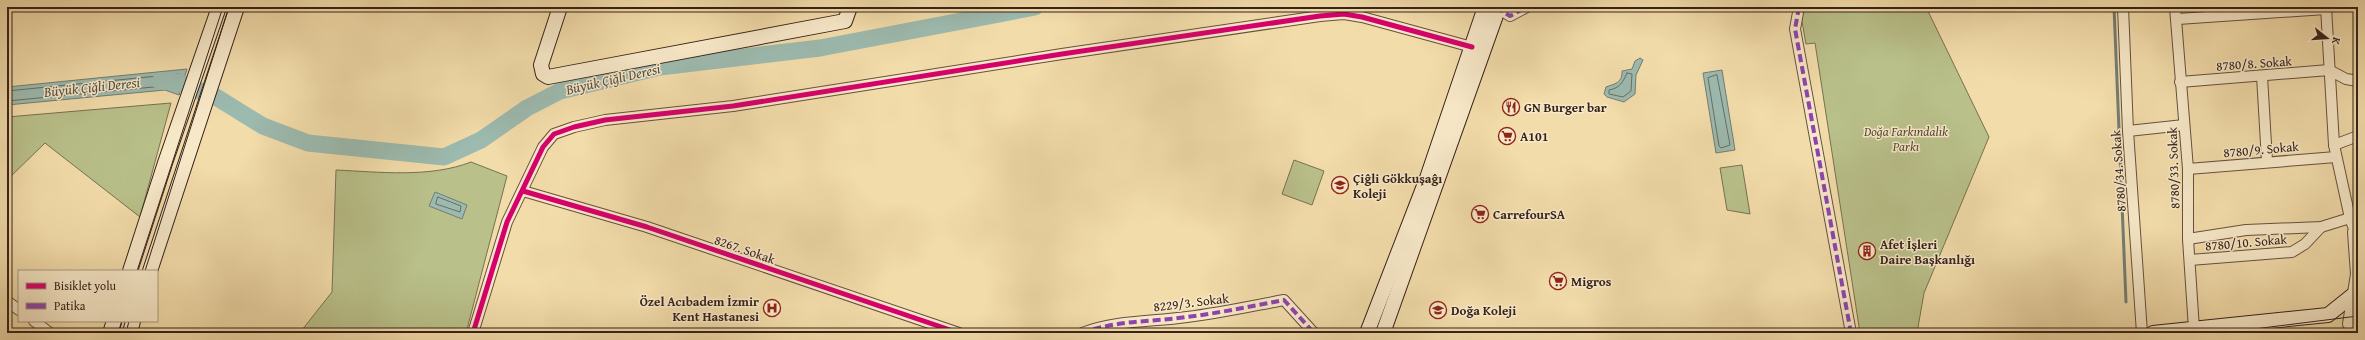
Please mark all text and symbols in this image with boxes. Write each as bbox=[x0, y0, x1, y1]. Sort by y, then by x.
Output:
north arrow bbox=[2307, 18, 2347, 58]
text: K bbox=[2328, 35, 2345, 47]
street label: 8780/8. Sokak bbox=[2216, 51, 2293, 76]
water label: Büyük Çiğli Deresi bbox=[563, 58, 663, 100]
water label: Büyük Çiğli Deresi bbox=[42, 72, 141, 102]
restaurant icon: GN Burger bar bbox=[1501, 97, 1521, 117]
place label: GN Burger bar bbox=[1524, 98, 1607, 117]
park label: Doğa Farkındalık Parkı bbox=[1863, 122, 1948, 156]
supermarket icon: A101 bbox=[1497, 126, 1517, 146]
street label: 8780/33. Sokak bbox=[2163, 126, 2184, 209]
place label: A101 bbox=[1520, 127, 1549, 146]
street label: 8780/34. Sokak bbox=[2106, 129, 2131, 213]
street label: 8780/9. Sokak bbox=[2222, 137, 2300, 162]
place label: Çiĝli Gökkuşaĝı Koleji bbox=[1353, 169, 1442, 203]
school or university icon: Çiĝli Gökkuşaĝı Koleji bbox=[1330, 175, 1350, 195]
supermarket icon: CarrefourSA bbox=[1470, 204, 1490, 224]
place label: CarrefourSA bbox=[1493, 205, 1566, 224]
street label: 8780/10. Sokak bbox=[2204, 229, 2288, 256]
street label: 8267. Sokak bbox=[712, 230, 778, 269]
place label: Afet İşleri Daire Başkanlığı bbox=[1880, 235, 1975, 269]
building icon: Afet İşleri Daire Başkanlığı bbox=[1857, 241, 1877, 261]
legend bbox=[18, 270, 158, 322]
supermarket icon: Migros bbox=[1548, 271, 1568, 291]
place label: Migros bbox=[1571, 272, 1612, 291]
text: Bisiklet yolu bbox=[54, 277, 117, 294]
street label: 8229/3. Sokak bbox=[1152, 288, 1230, 317]
place label: Özel Acıbadem İzmir Kent Hastanesi bbox=[640, 292, 759, 326]
text: Patika bbox=[54, 297, 86, 314]
hospital icon: Özel Acıbadem İzmir Kent Hastanesi bbox=[762, 298, 782, 318]
school or university icon: Doğa Koleji bbox=[1428, 300, 1448, 320]
place label: Doğa Koleji bbox=[1451, 301, 1516, 320]

